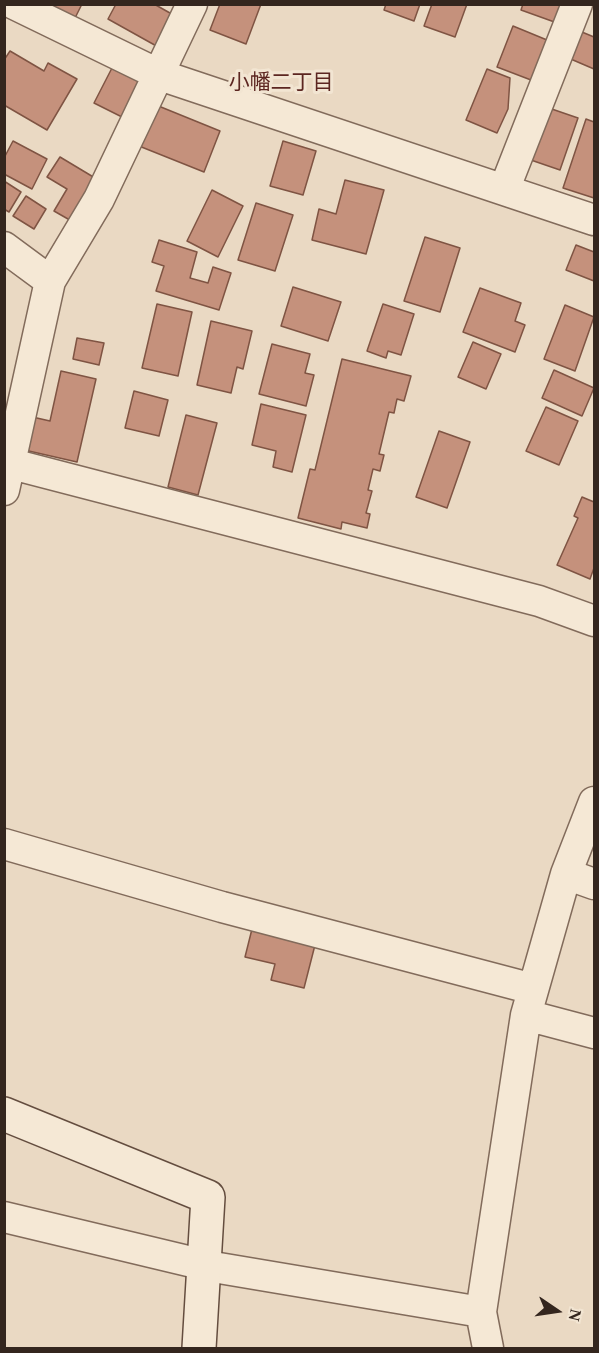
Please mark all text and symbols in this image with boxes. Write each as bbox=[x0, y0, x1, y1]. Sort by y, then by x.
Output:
district label: 小幡二丁目 bbox=[229, 70, 333, 96]
north arrow bbox=[527, 1281, 587, 1341]
text: N bbox=[565, 1308, 585, 1323]

